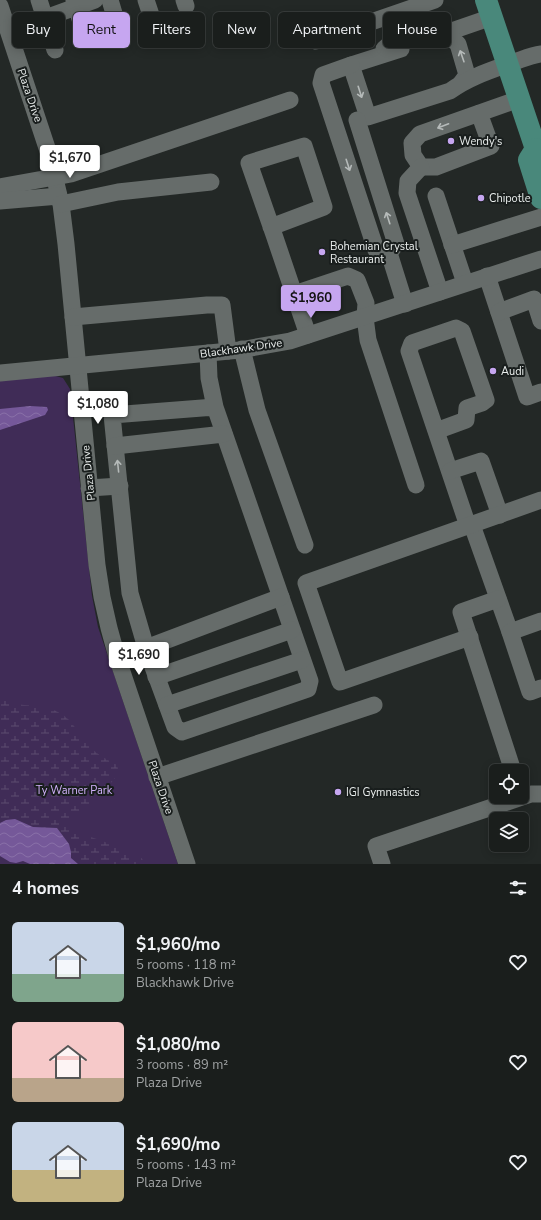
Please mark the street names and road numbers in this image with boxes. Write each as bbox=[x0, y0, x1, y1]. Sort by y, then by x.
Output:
street label: Plaza Drive bbox=[13, 66, 46, 124]
street label: Blackhawk Drive bbox=[199, 335, 283, 362]
street label: Plaza Drive bbox=[78, 444, 99, 502]
street label: Plaza Drive bbox=[144, 758, 177, 816]

